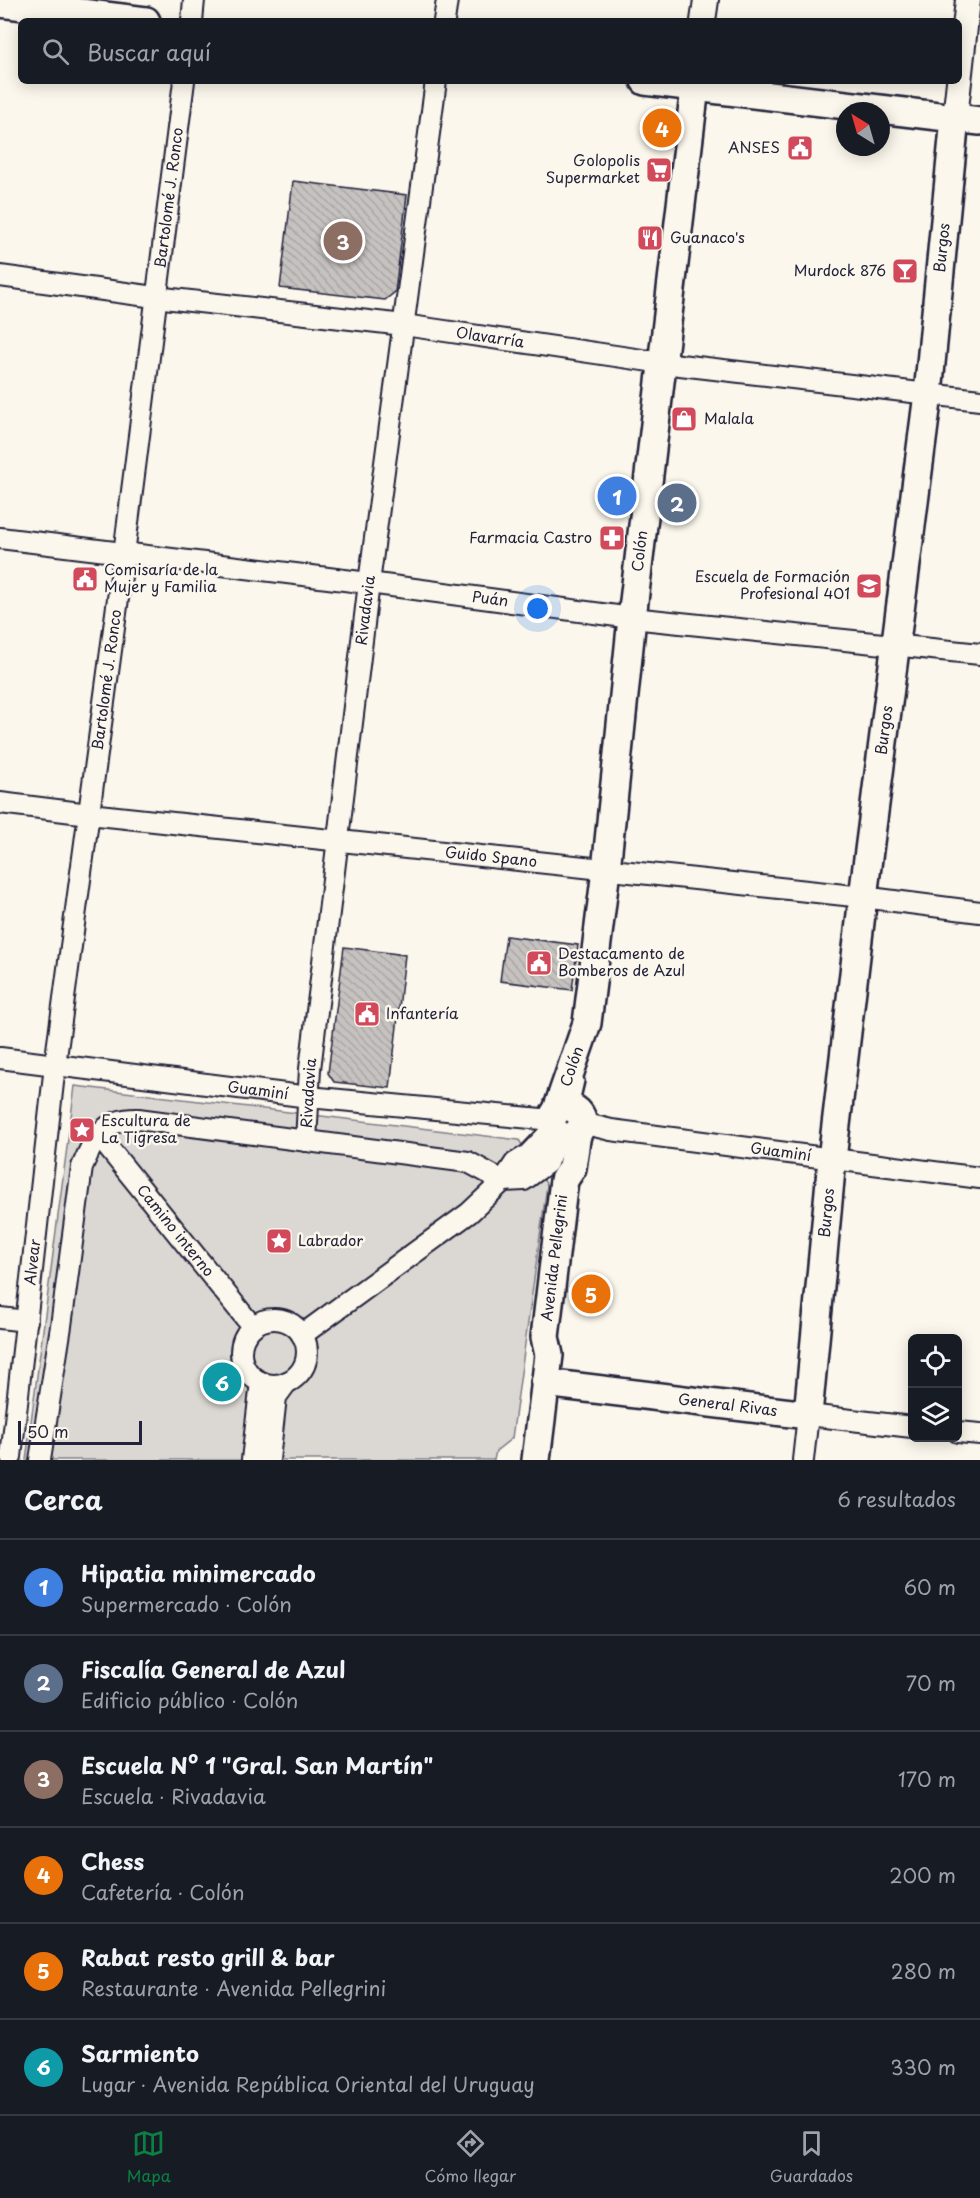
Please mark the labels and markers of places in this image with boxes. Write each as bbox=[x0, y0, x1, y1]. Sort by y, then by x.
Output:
pin: 4 bbox=[642, 106, 682, 150]
public building icon: ANSES bbox=[785, 133, 815, 163]
place label: ANSES bbox=[728, 135, 780, 158]
place label: Golopolis Supermarket bbox=[546, 148, 640, 188]
supermarket icon: Golopolis Supermarket bbox=[644, 155, 674, 185]
pin: 3 bbox=[324, 218, 362, 264]
restaurant icon: Guanaco's bbox=[635, 223, 665, 253]
place label: Guanaco's bbox=[670, 225, 745, 248]
bar icon: Murdock 876 bbox=[890, 256, 920, 286]
place label: Murdock 876 bbox=[794, 258, 886, 281]
shop icon: Malala bbox=[669, 404, 699, 434]
place label: Malala bbox=[704, 406, 755, 429]
pin: 1 bbox=[598, 474, 636, 518]
pin: 2 bbox=[658, 480, 696, 526]
pharmacy icon: Farmacia Castro bbox=[597, 523, 627, 553]
place label: Farmacia Castro bbox=[469, 525, 592, 548]
place label: Comisaría de la Mujer y Familia bbox=[104, 557, 218, 597]
public building icon: Comisaría de la Mujer y Familia bbox=[70, 564, 100, 594]
place label: Escuela de Formación Profesional 401 bbox=[695, 564, 850, 604]
school or university icon: Escuela de Formación Profesional 401 bbox=[854, 571, 884, 601]
place label: Destacamento de Bomberos de Azul bbox=[558, 941, 685, 981]
public building icon: Destacamento de Bomberos de Azul bbox=[524, 948, 554, 978]
public building icon: Infantería bbox=[352, 999, 382, 1029]
place label: Infantería bbox=[386, 1001, 459, 1024]
place label: Escultura de La Tigresa bbox=[101, 1108, 191, 1148]
place icon: Escultura de La Tigresa bbox=[67, 1115, 97, 1145]
place icon: Labrador bbox=[264, 1226, 294, 1256]
place label: Labrador bbox=[298, 1228, 363, 1251]
pin: 5 bbox=[572, 1272, 610, 1316]
pin: 6 bbox=[202, 1360, 242, 1404]

